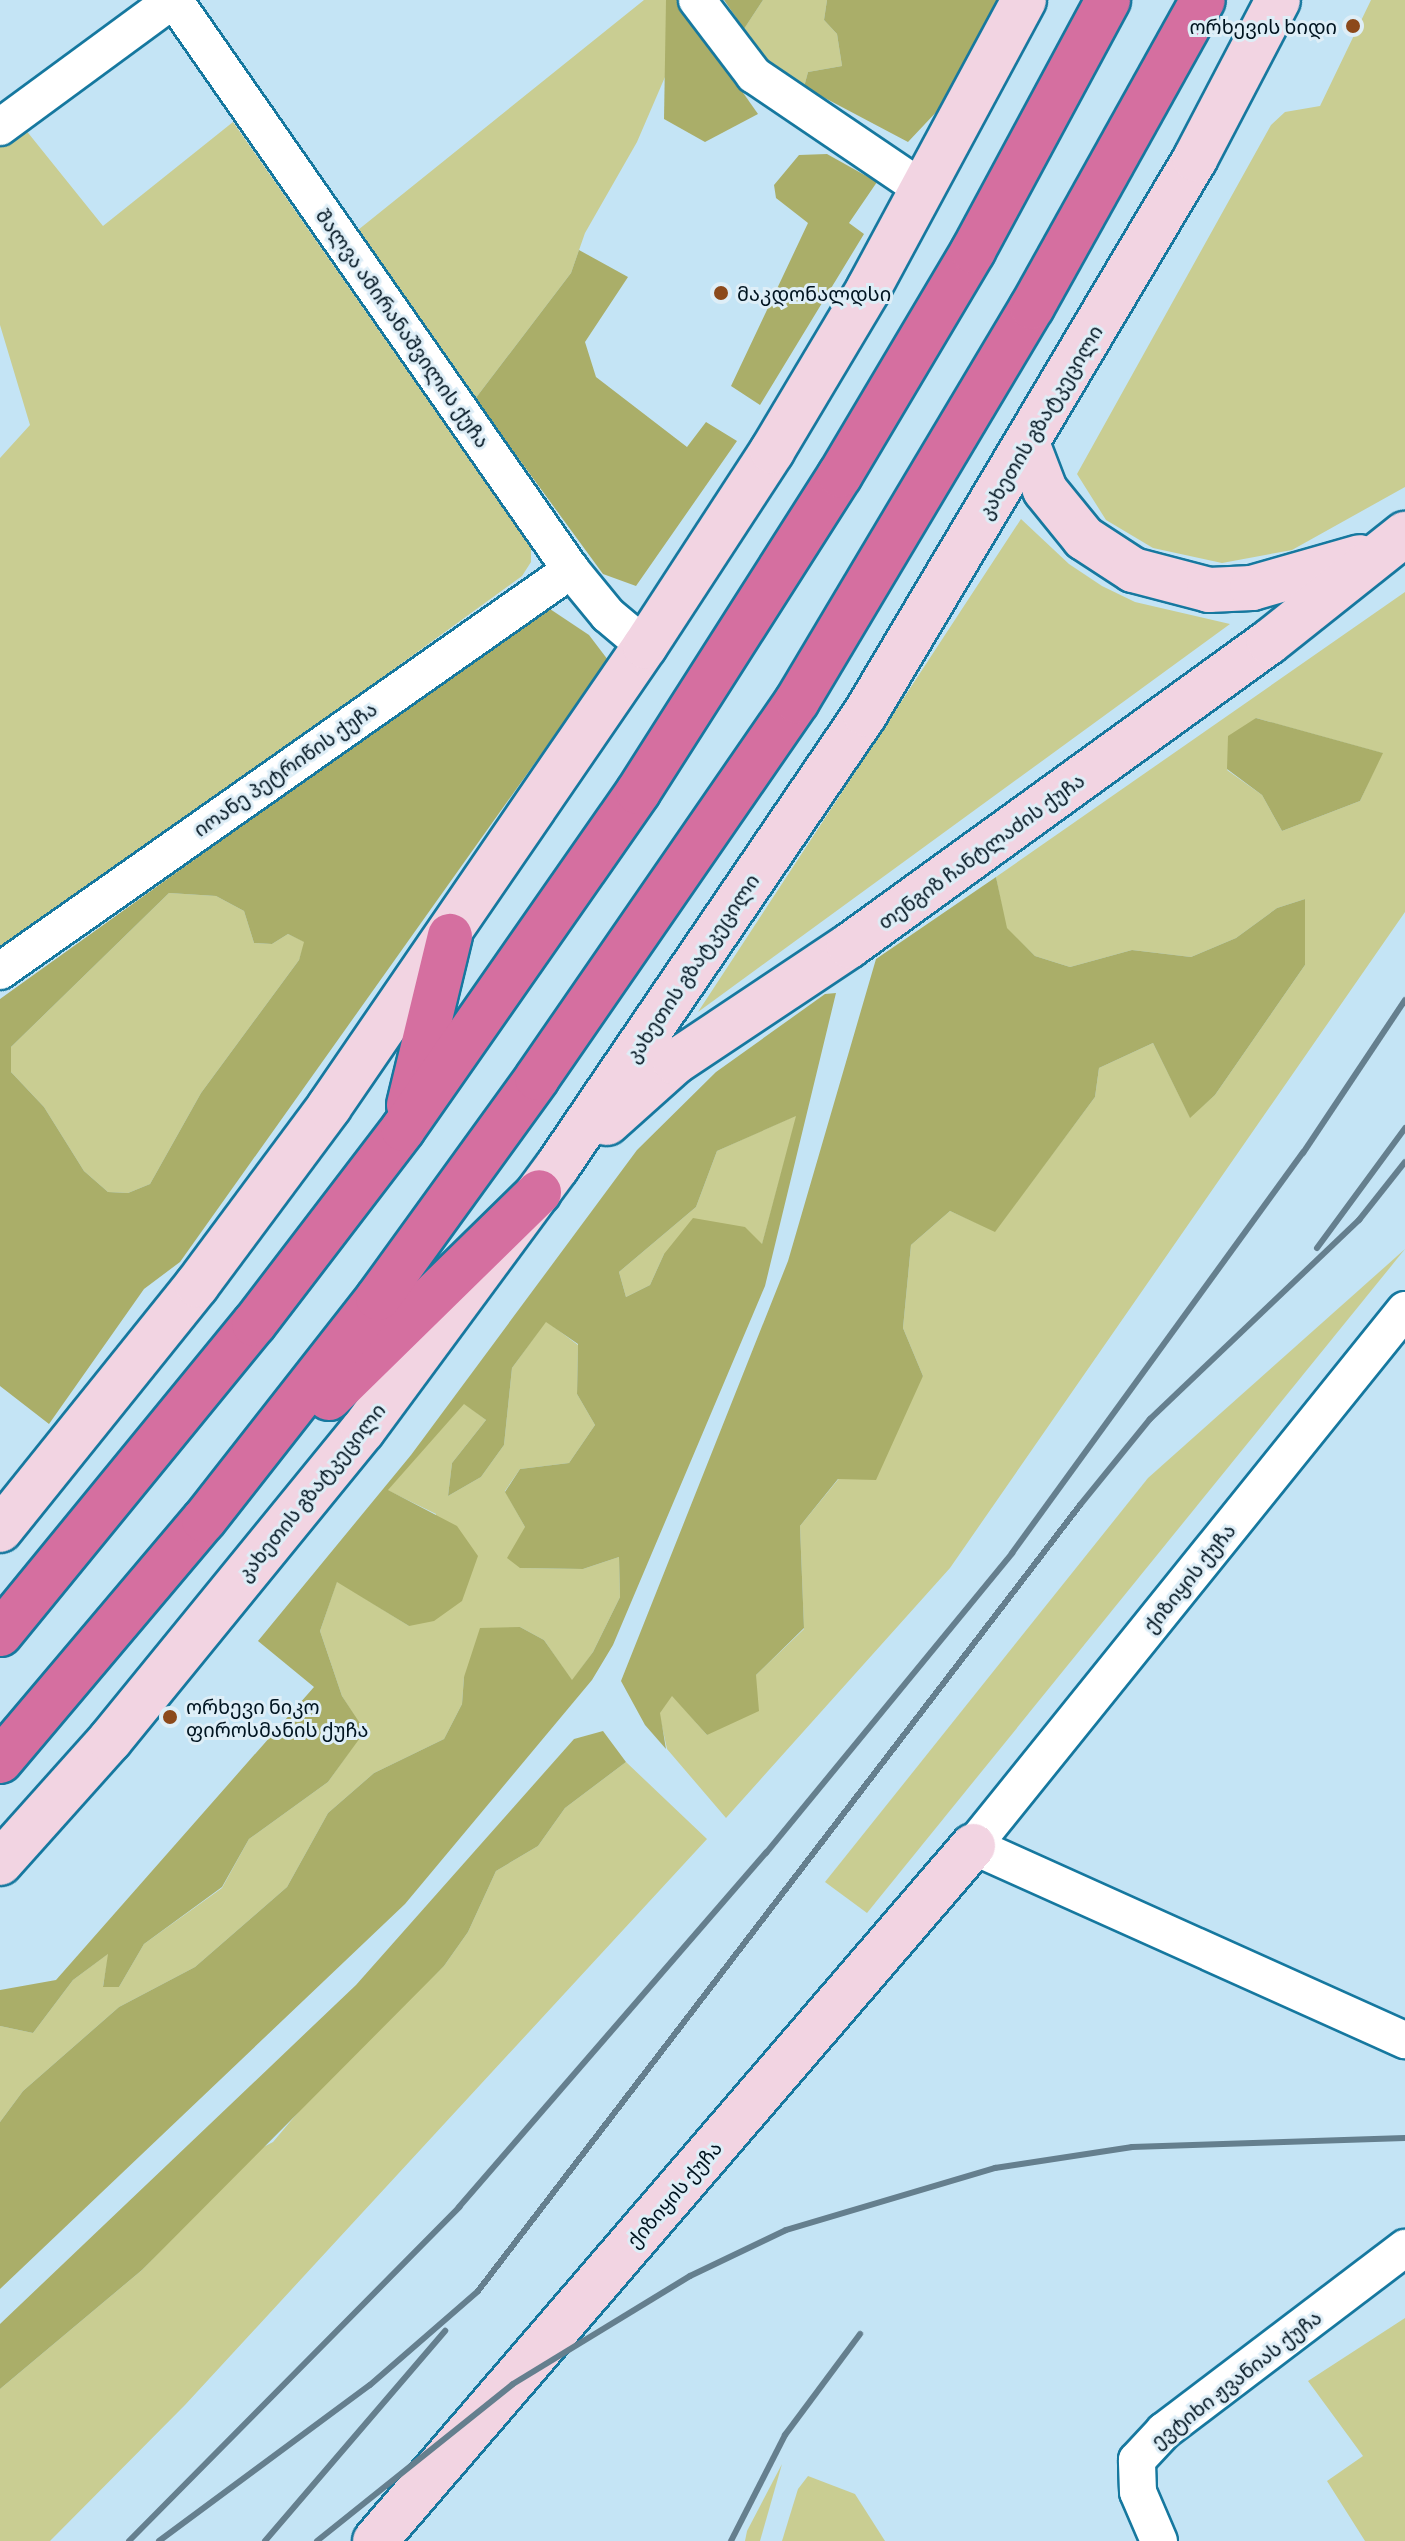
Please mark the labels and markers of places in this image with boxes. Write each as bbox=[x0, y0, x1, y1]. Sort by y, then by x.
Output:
place label: ორხევის ხიდი bbox=[1190, 14, 1337, 38]
marker: ორხევის ხიდი bbox=[1344, 17, 1362, 35]
place label: მაკდონალდსი bbox=[737, 281, 891, 305]
marker: მაკდონალდსი bbox=[712, 284, 730, 302]
place label: ორხევი ნიკო ფიროსმანის ქუჩა bbox=[186, 1694, 368, 1741]
marker: ორხევი ნიკო ფიროსმანის ქუჩა bbox=[161, 1708, 179, 1726]

